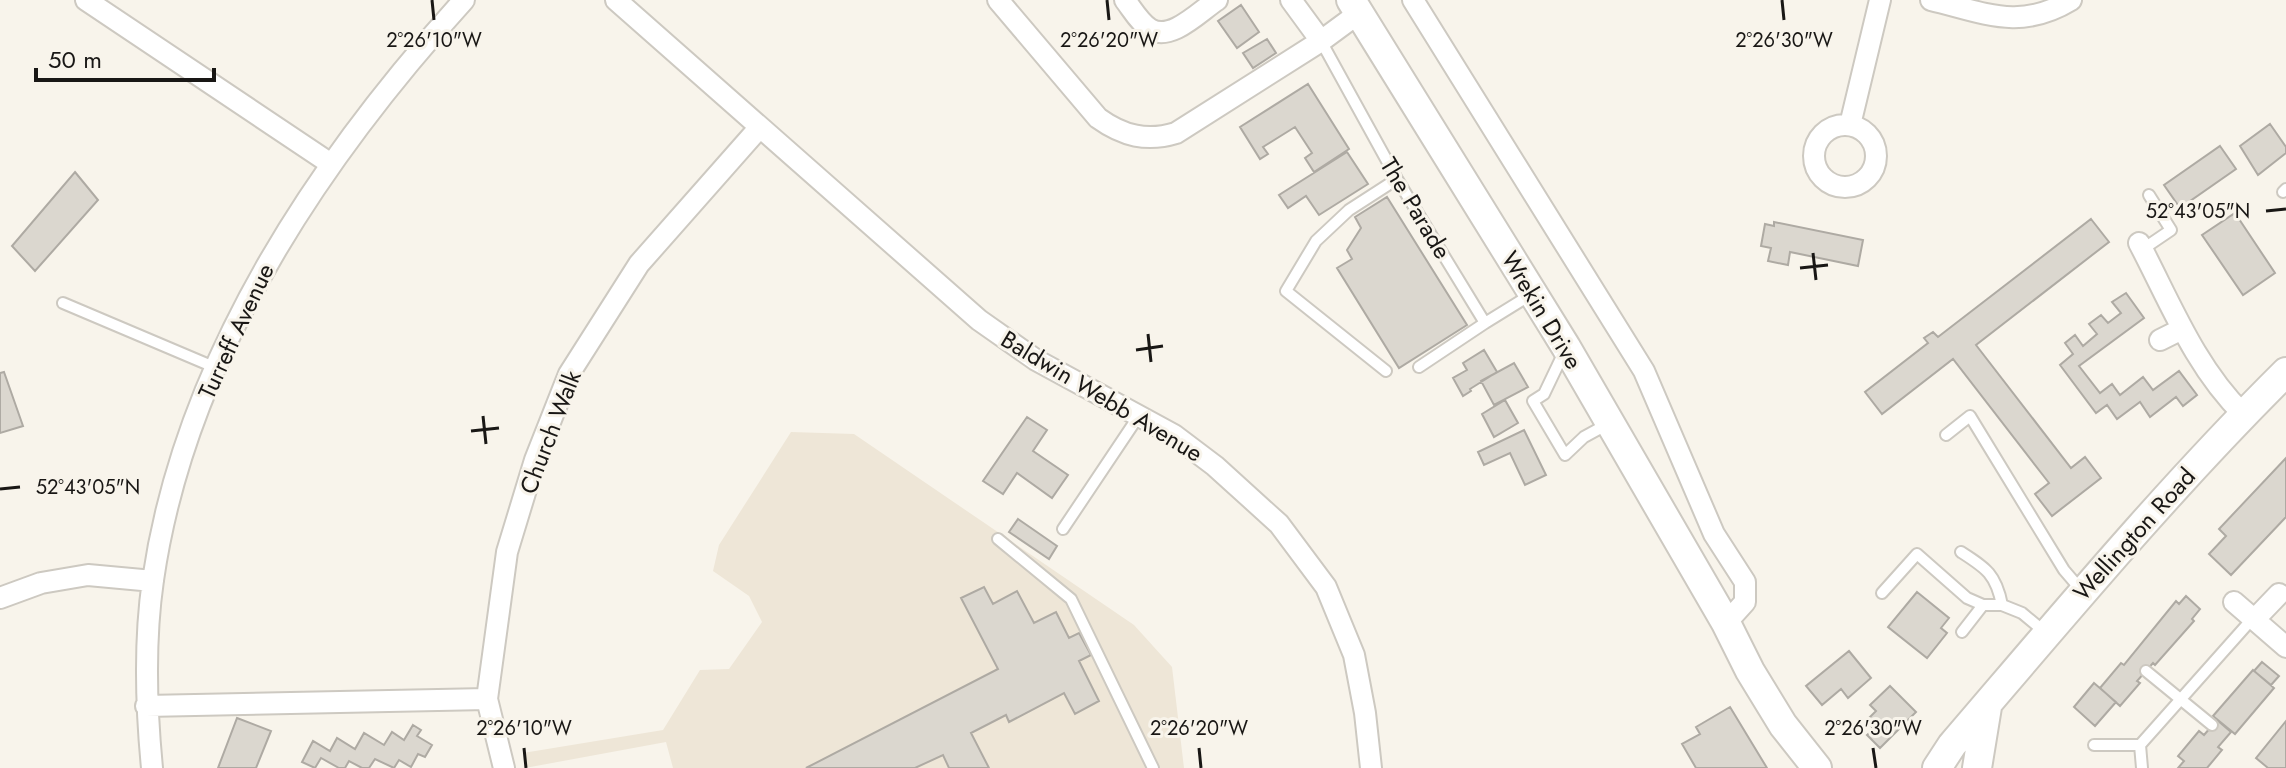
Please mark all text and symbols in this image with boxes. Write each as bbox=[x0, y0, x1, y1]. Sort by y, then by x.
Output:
text: 2°26'10"W bbox=[386, 26, 482, 55]
text: 2°26'20"W bbox=[1060, 26, 1158, 55]
text: 2°26'30"W bbox=[1735, 26, 1833, 55]
scale bar bbox=[36, 32, 214, 82]
text: 50 m bbox=[48, 42, 102, 77]
street label: The Parade bbox=[1372, 151, 1460, 265]
text: 52°43'05"N bbox=[2146, 197, 2250, 226]
street label: Wrekin Drive bbox=[1493, 244, 1591, 376]
street label: Turreff Avenue bbox=[189, 257, 283, 405]
street label: Baldwin Webb Avenue bbox=[994, 322, 1210, 470]
street label: Church Walk bbox=[510, 365, 590, 499]
street label: Wellington Road bbox=[2065, 460, 2203, 608]
text: 52°43'05"N bbox=[36, 473, 140, 502]
text: 2°26'10"W bbox=[476, 714, 572, 743]
text: 2°26'20"W bbox=[1150, 714, 1248, 743]
text: 2°26'30"W bbox=[1824, 714, 1922, 743]

